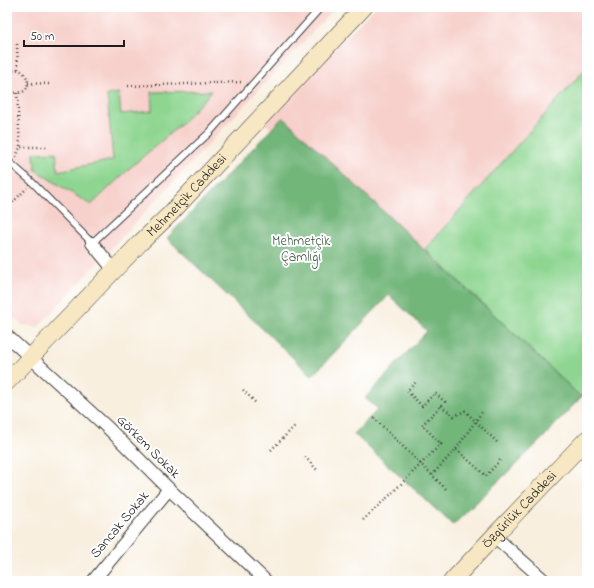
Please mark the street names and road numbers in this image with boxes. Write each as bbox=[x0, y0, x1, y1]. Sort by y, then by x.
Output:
street label: Mehmetçik Caddesi bbox=[142, 149, 232, 242]
street label: Görkem Sokak bbox=[111, 410, 185, 484]
street label: Özgürlük Caddesi bbox=[477, 466, 562, 553]
street label: Sancak Sokak bbox=[85, 486, 155, 563]

